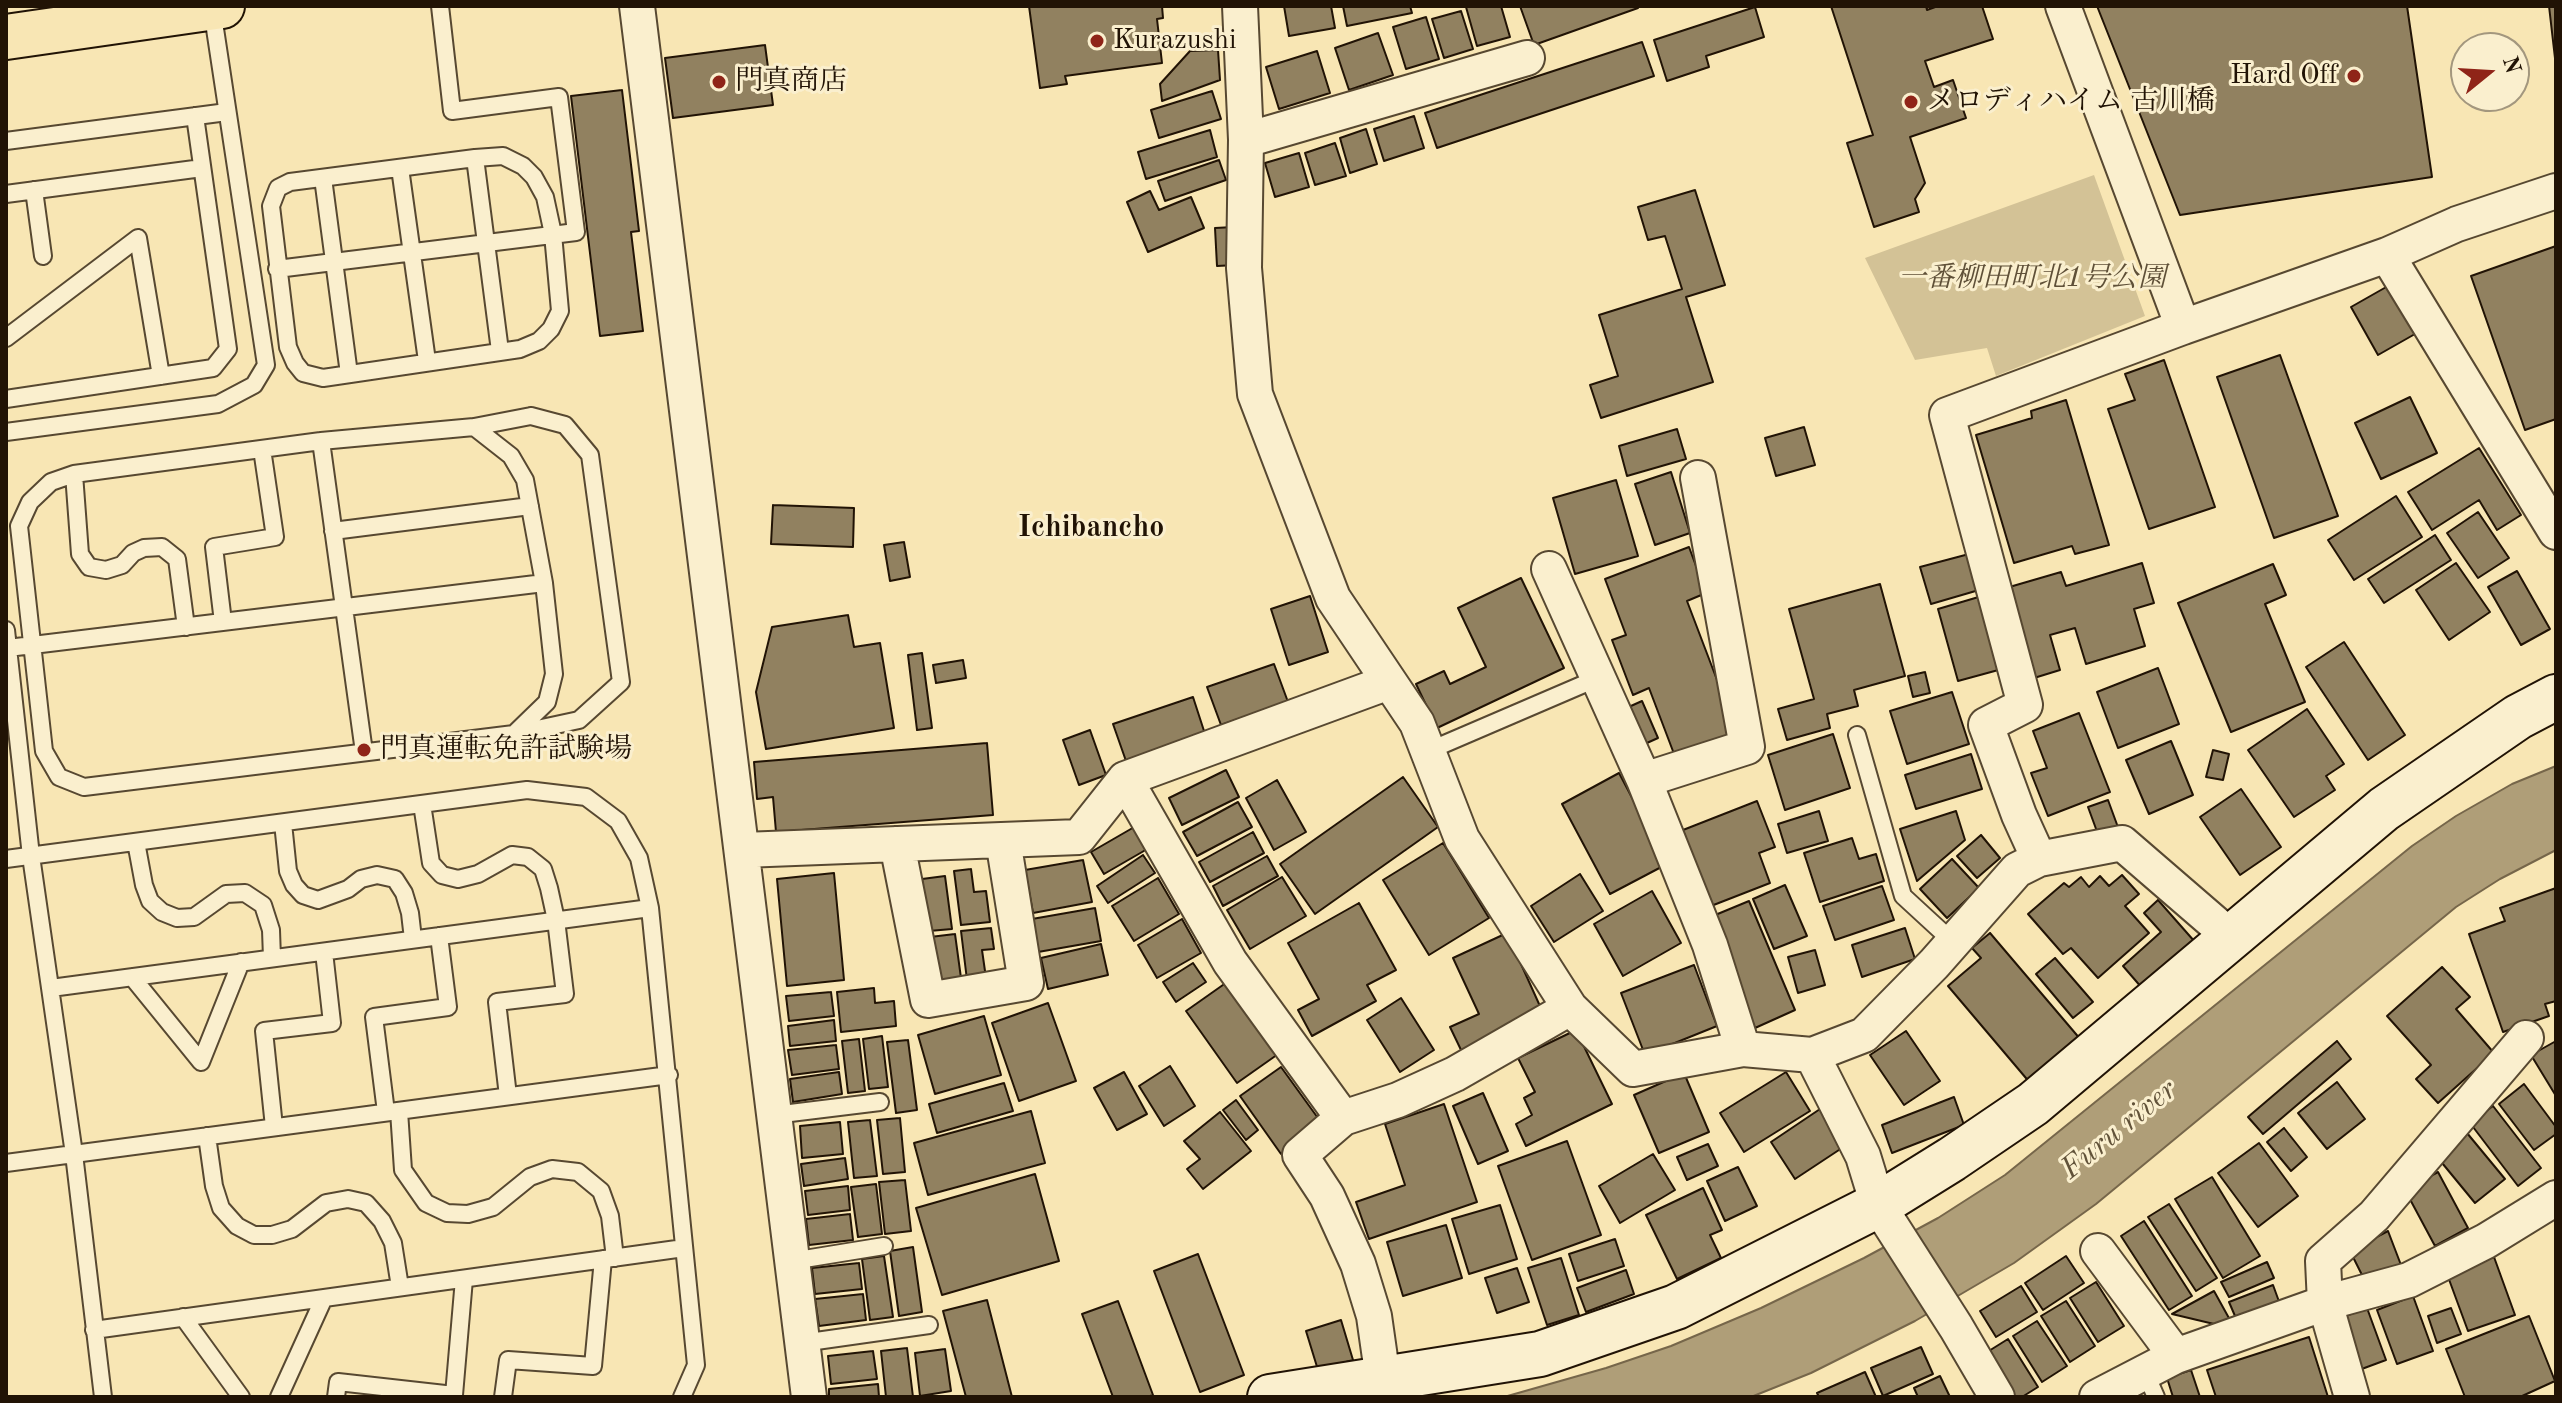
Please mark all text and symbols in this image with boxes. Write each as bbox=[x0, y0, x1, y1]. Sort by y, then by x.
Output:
place label: Kurazushi bbox=[1113, 24, 1237, 58]
marker: Kurazushi bbox=[1088, 32, 1106, 50]
north arrow bbox=[2450, 32, 2530, 112]
text: N bbox=[2498, 54, 2524, 77]
place label: Hard Off bbox=[2230, 59, 2338, 93]
place label: 門真商店 bbox=[735, 65, 847, 99]
marker: Hard Off bbox=[2345, 67, 2363, 85]
marker: 門真商店 bbox=[710, 73, 728, 91]
place label: メロディハイム 古川橋 bbox=[1927, 85, 2215, 119]
marker: メロディハイム 古川橋 bbox=[1902, 93, 1920, 111]
park label: 一番柳田町北1号公園 bbox=[1898, 262, 2166, 296]
district label: Ichibancho bbox=[1018, 510, 1164, 546]
place label: 門真運転免許試験場 bbox=[380, 733, 632, 767]
marker: 門真運転免許試験場 bbox=[355, 741, 373, 759]
water label: Furu river bbox=[2054, 1072, 2184, 1188]

